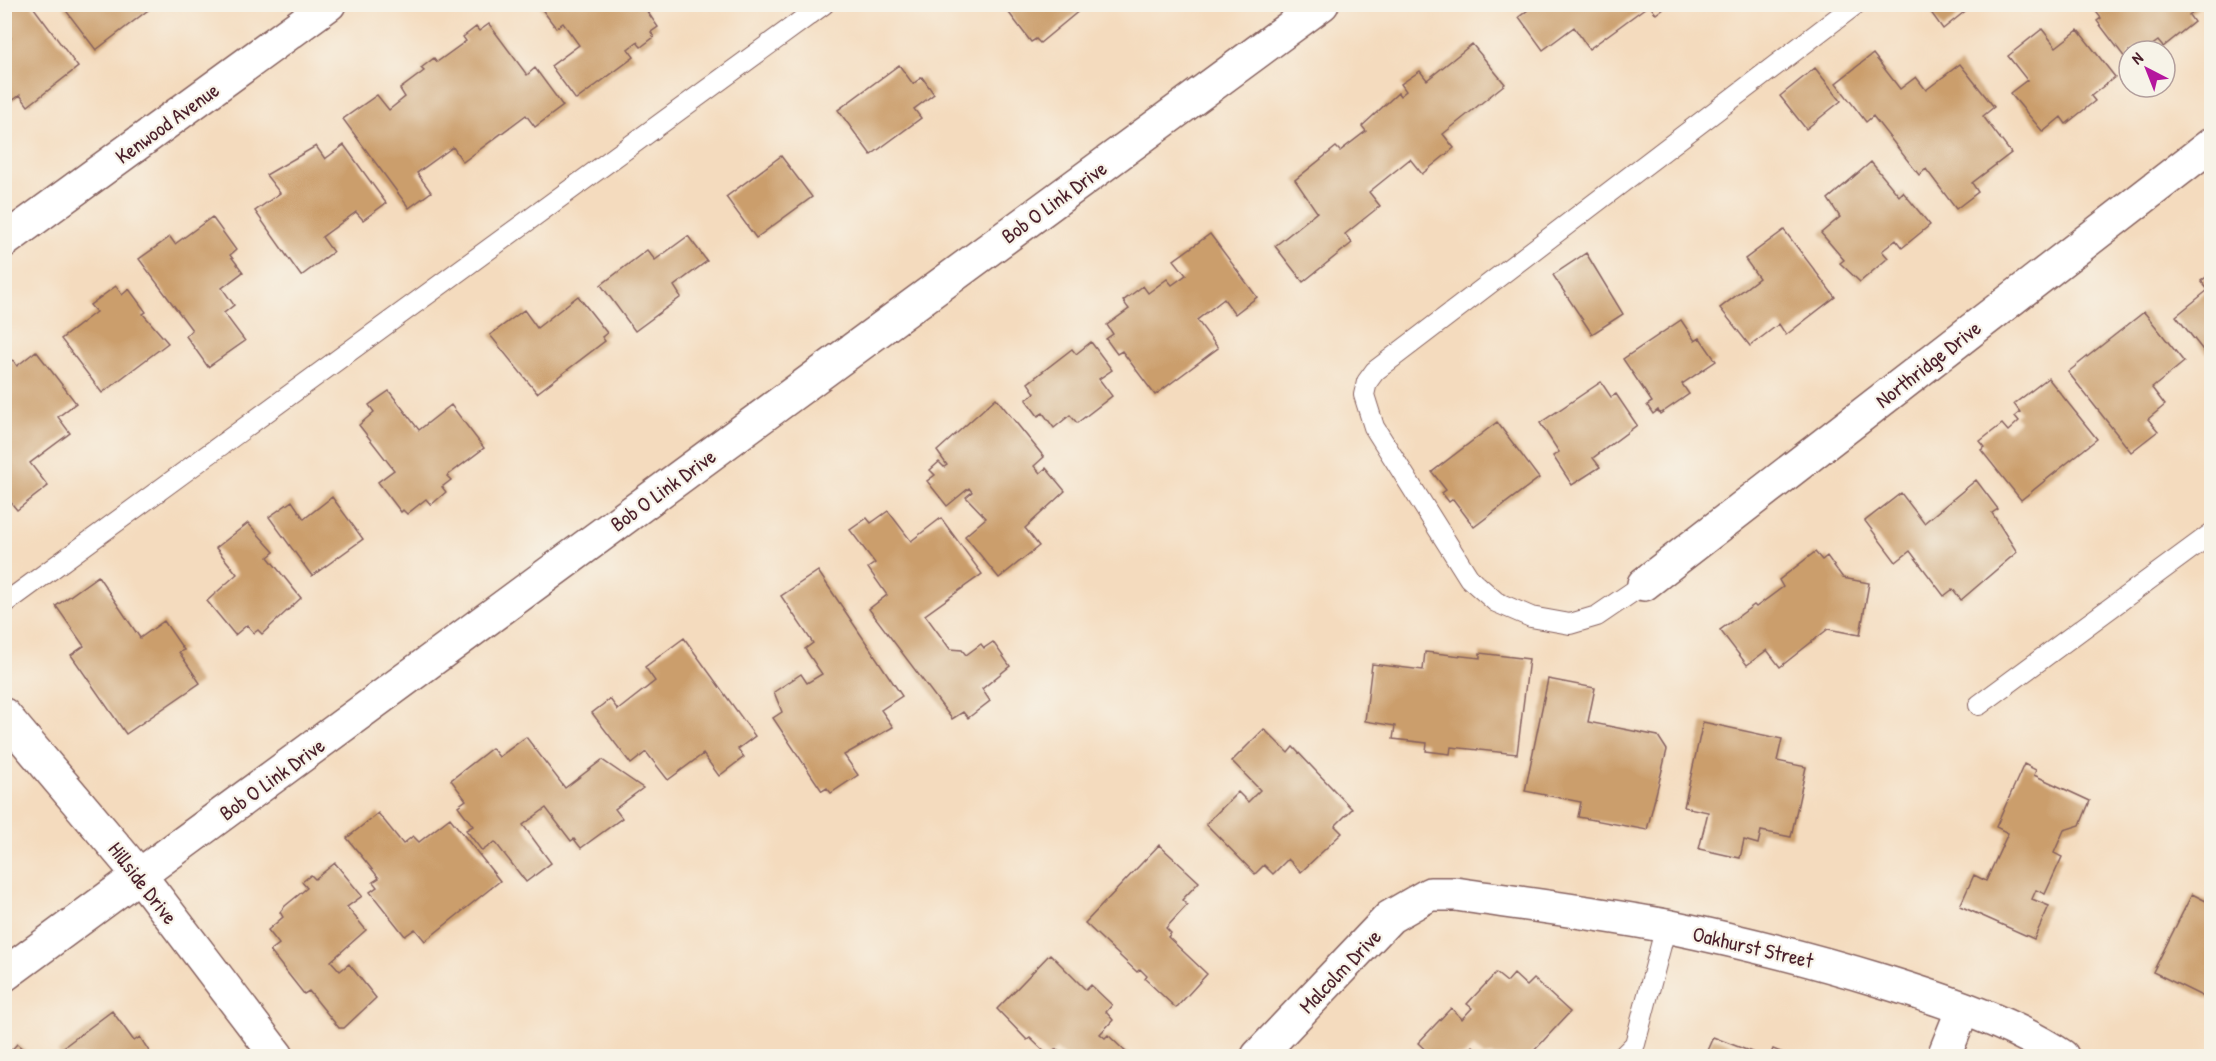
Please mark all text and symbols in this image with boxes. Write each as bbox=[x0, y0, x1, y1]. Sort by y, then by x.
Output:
north arrow bbox=[2117, 39, 2177, 99]
text: N bbox=[2126, 47, 2148, 69]
street label: Kenwood Avenue bbox=[109, 75, 225, 171]
street label: Bob O Link Drive bbox=[995, 154, 1113, 250]
street label: Northridge Drive bbox=[1869, 314, 1987, 414]
street label: Bob O Link Drive bbox=[604, 442, 722, 538]
street label: Bob O Link Drive bbox=[213, 731, 331, 827]
street label: Hillside Drive bbox=[102, 836, 184, 930]
street label: Oakhurst Street bbox=[1690, 919, 1817, 975]
street label: Malcolm Drive bbox=[1292, 922, 1388, 1020]

